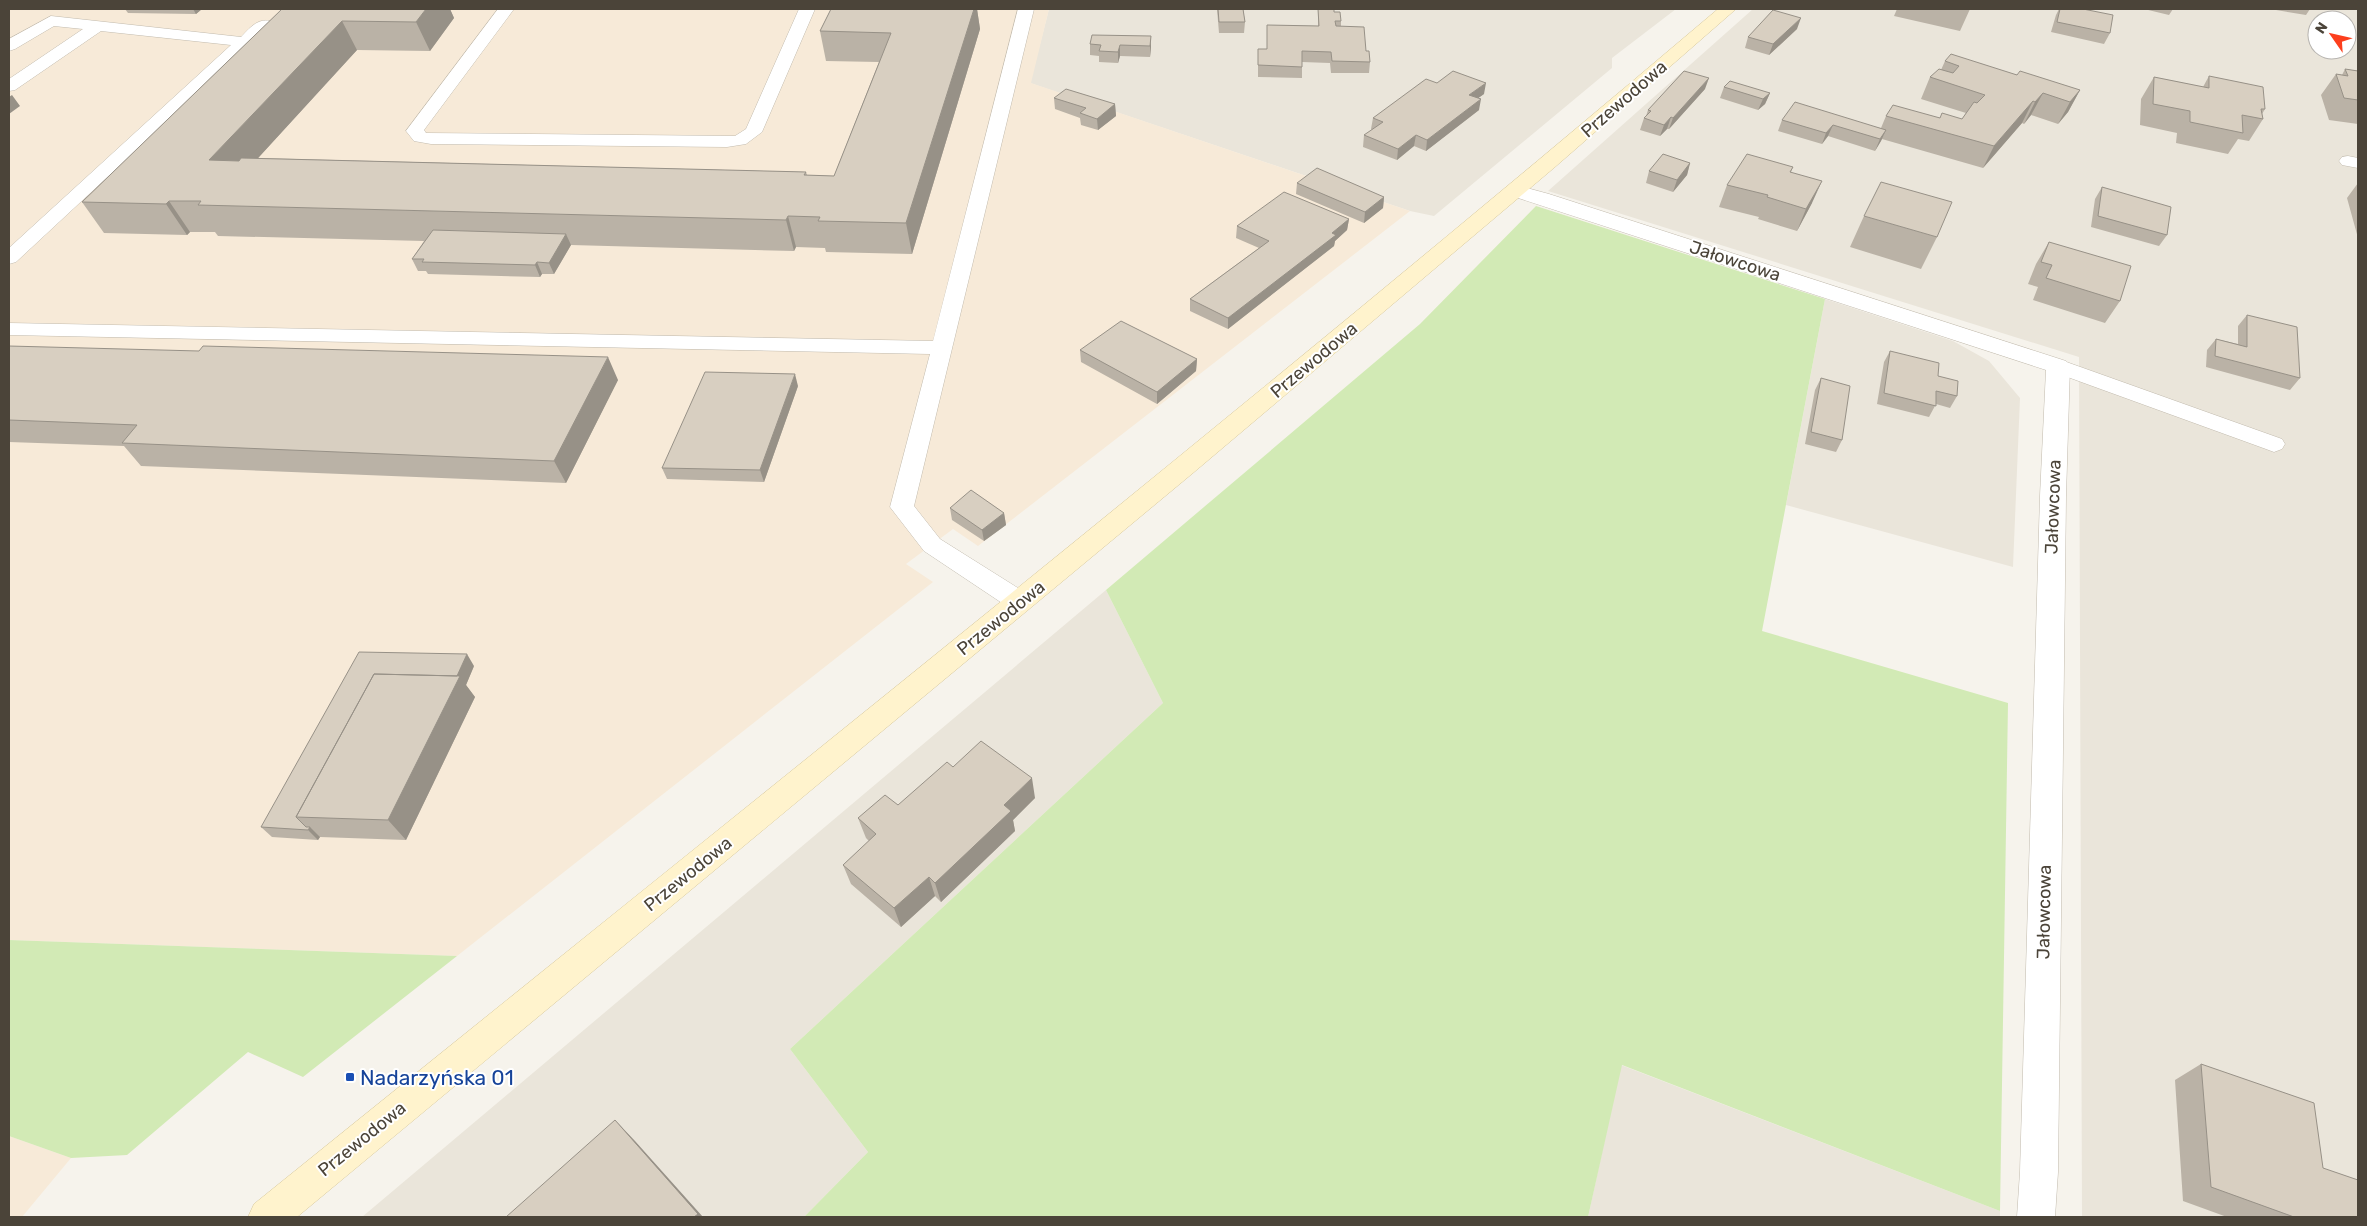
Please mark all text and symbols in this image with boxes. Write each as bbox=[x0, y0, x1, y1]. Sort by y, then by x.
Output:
north arrow bbox=[2307, 10, 2357, 60]
text: N bbox=[2312, 19, 2332, 37]
street label: Przewodowa bbox=[1577, 56, 1671, 142]
street label: Jałowcowa bbox=[1687, 236, 1783, 286]
street label: Przewodowa bbox=[1266, 317, 1362, 403]
street label: Jałowcowa bbox=[2040, 459, 2066, 555]
street label: Przewodowa bbox=[953, 576, 1049, 660]
street label: Przewodowa bbox=[640, 832, 736, 916]
street label: Jałowcowa bbox=[2032, 864, 2056, 960]
place label: Nadarzyńska 01 bbox=[360, 1065, 514, 1090]
marker: Nadarzyńska 01 bbox=[344, 1071, 356, 1083]
street label: Przewodowa bbox=[314, 1097, 410, 1181]

